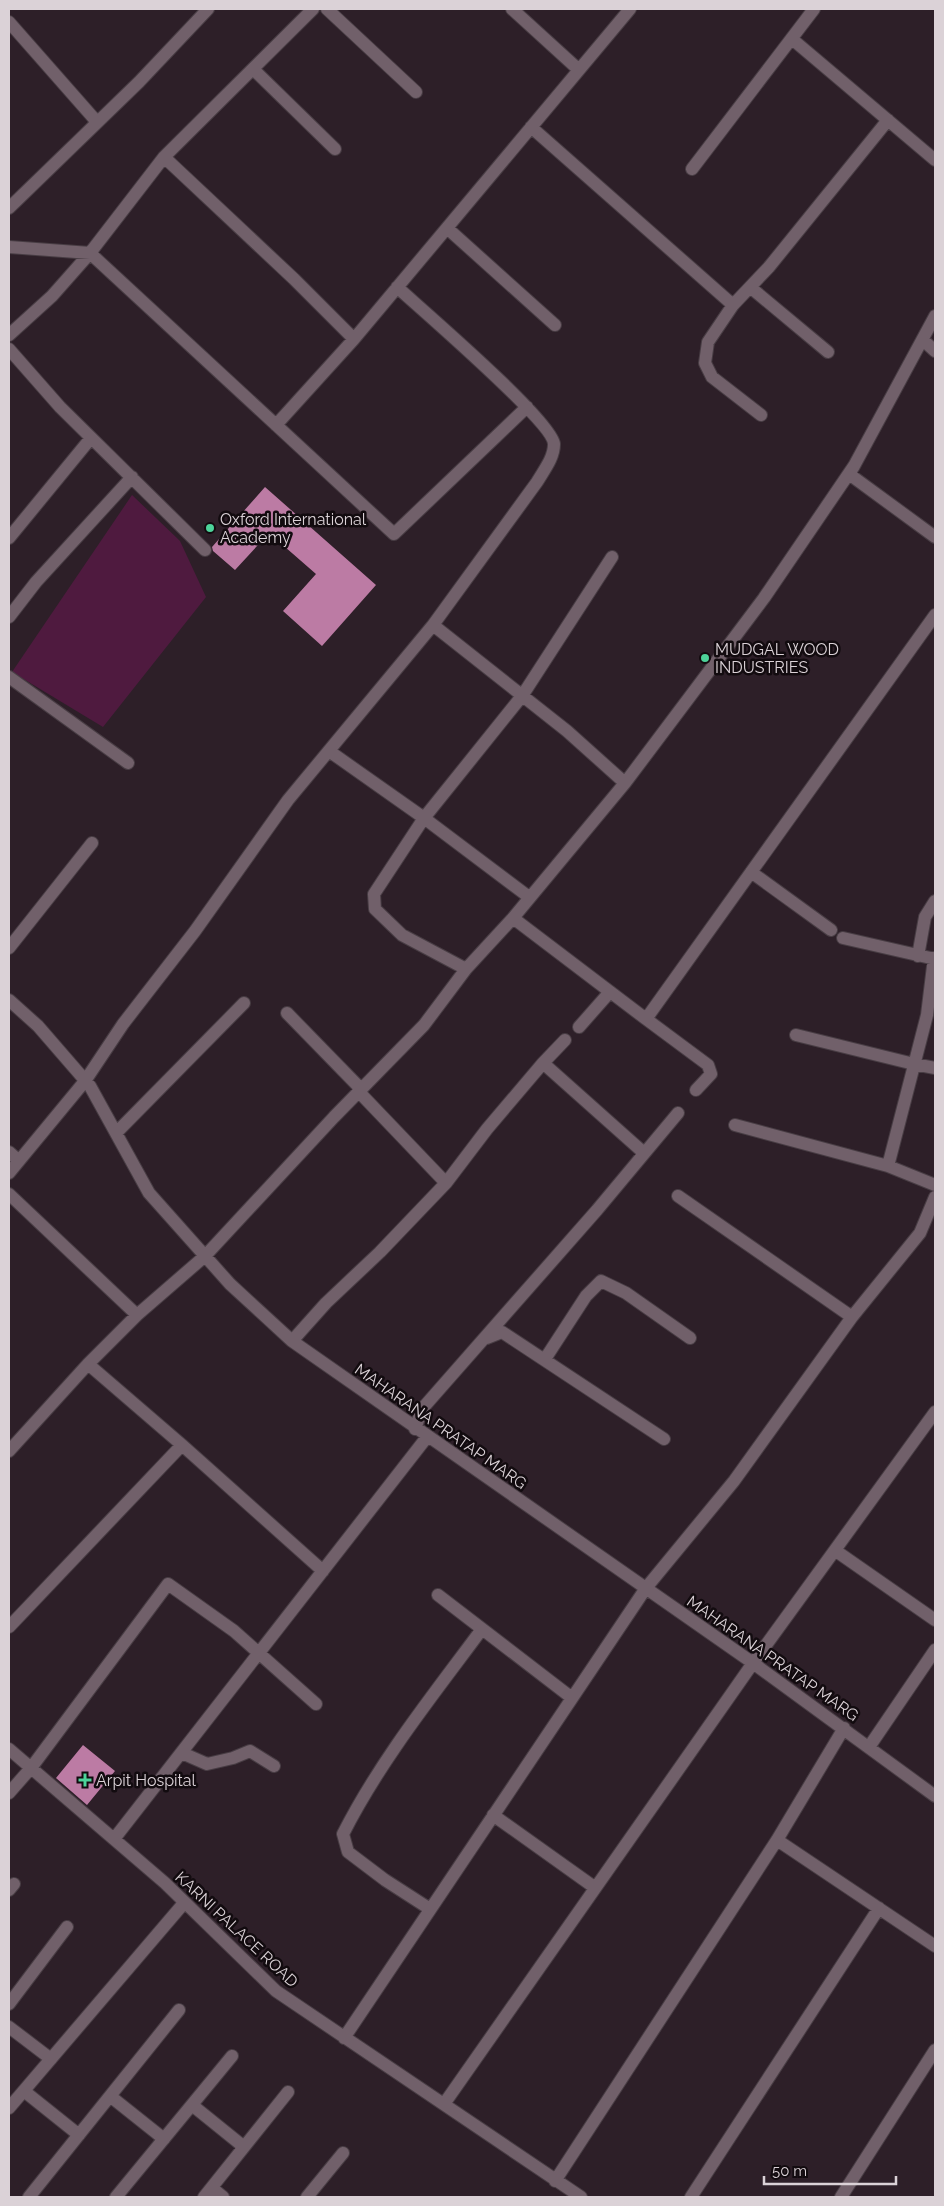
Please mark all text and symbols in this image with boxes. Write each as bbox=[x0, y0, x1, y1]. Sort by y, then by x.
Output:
place label: Oxford International Academy bbox=[220, 510, 367, 547]
marker: Oxford International Academy bbox=[204, 522, 216, 534]
place label: MUDGAL WOOD INDUSTRIES bbox=[715, 640, 839, 677]
marker: MUDGAL WOOD INDUSTRIES bbox=[699, 652, 711, 664]
street label: MAHARANA PRATAP MARG bbox=[351, 1360, 530, 1493]
street label: MAHARANA PRATAP MARG bbox=[683, 1592, 862, 1725]
place label: Arpit Hospital bbox=[96, 1771, 197, 1790]
marker: Arpit Hospital bbox=[78, 1773, 92, 1787]
street label: KARNI PALACE ROAD bbox=[171, 1868, 302, 1991]
scale bar bbox=[764, 2154, 896, 2186]
text: 50 m bbox=[772, 2162, 807, 2180]

